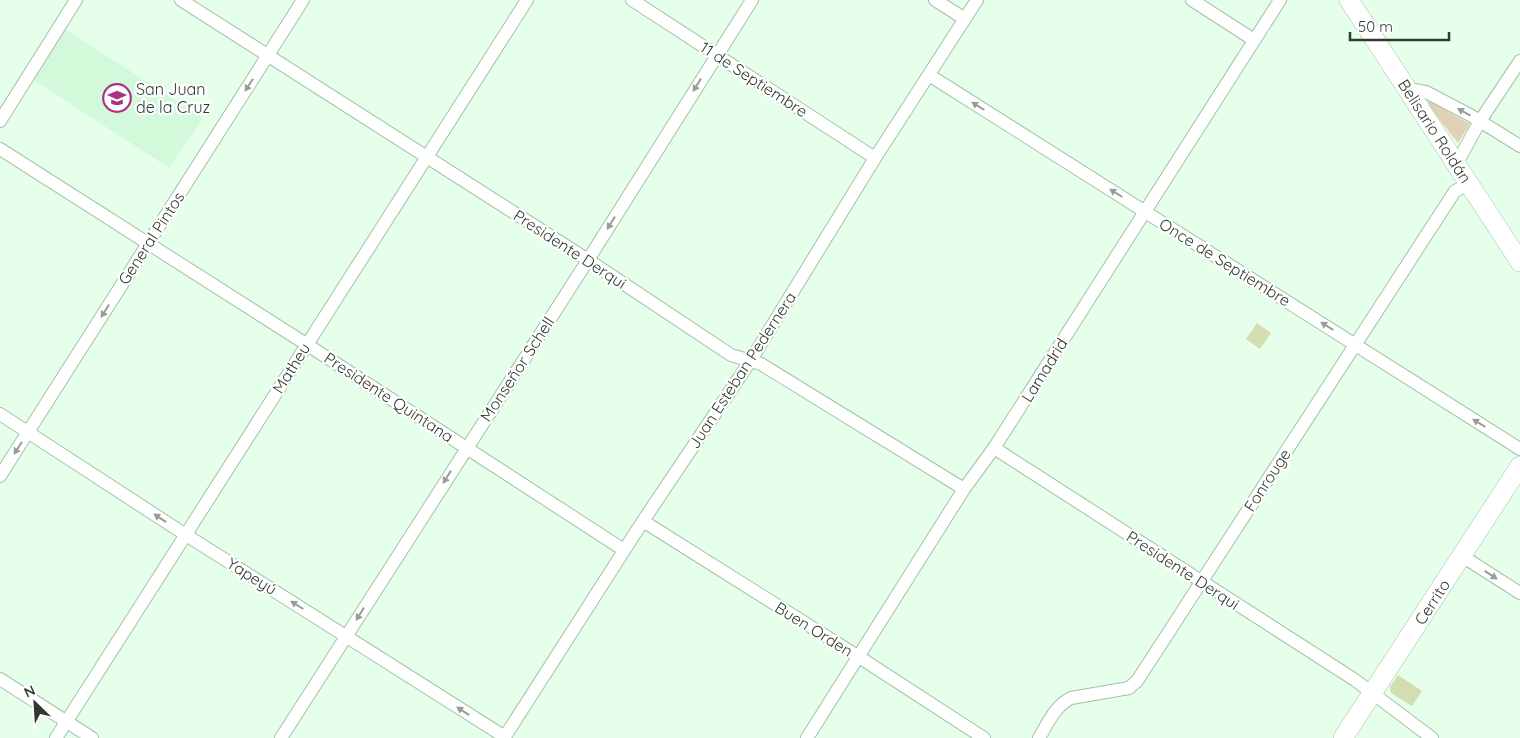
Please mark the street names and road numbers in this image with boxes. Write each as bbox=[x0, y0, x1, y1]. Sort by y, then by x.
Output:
street label: 11 de Septiembre bbox=[697, 37, 811, 121]
street label: Belisario Roldán bbox=[1394, 75, 1476, 187]
street label: General Pintos bbox=[114, 188, 188, 288]
street label: Presidente Derqui bbox=[510, 205, 630, 293]
street label: Once de Septiembre bbox=[1156, 213, 1294, 311]
street label: Juan Esteban Pedernera bbox=[684, 288, 800, 452]
street label: Monseñor Schell bbox=[476, 313, 558, 425]
street label: Lamadrid bbox=[1017, 334, 1071, 406]
street label: Matheu bbox=[268, 339, 314, 397]
street label: Presidente Quintana bbox=[321, 348, 457, 446]
street label: Fonrouge bbox=[1239, 445, 1295, 515]
street label: Presidente Derqui bbox=[1123, 526, 1243, 614]
street label: Yapeyú bbox=[223, 553, 281, 599]
street label: Cerrito bbox=[1410, 575, 1454, 629]
street label: Buen Orden bbox=[771, 597, 857, 661]

